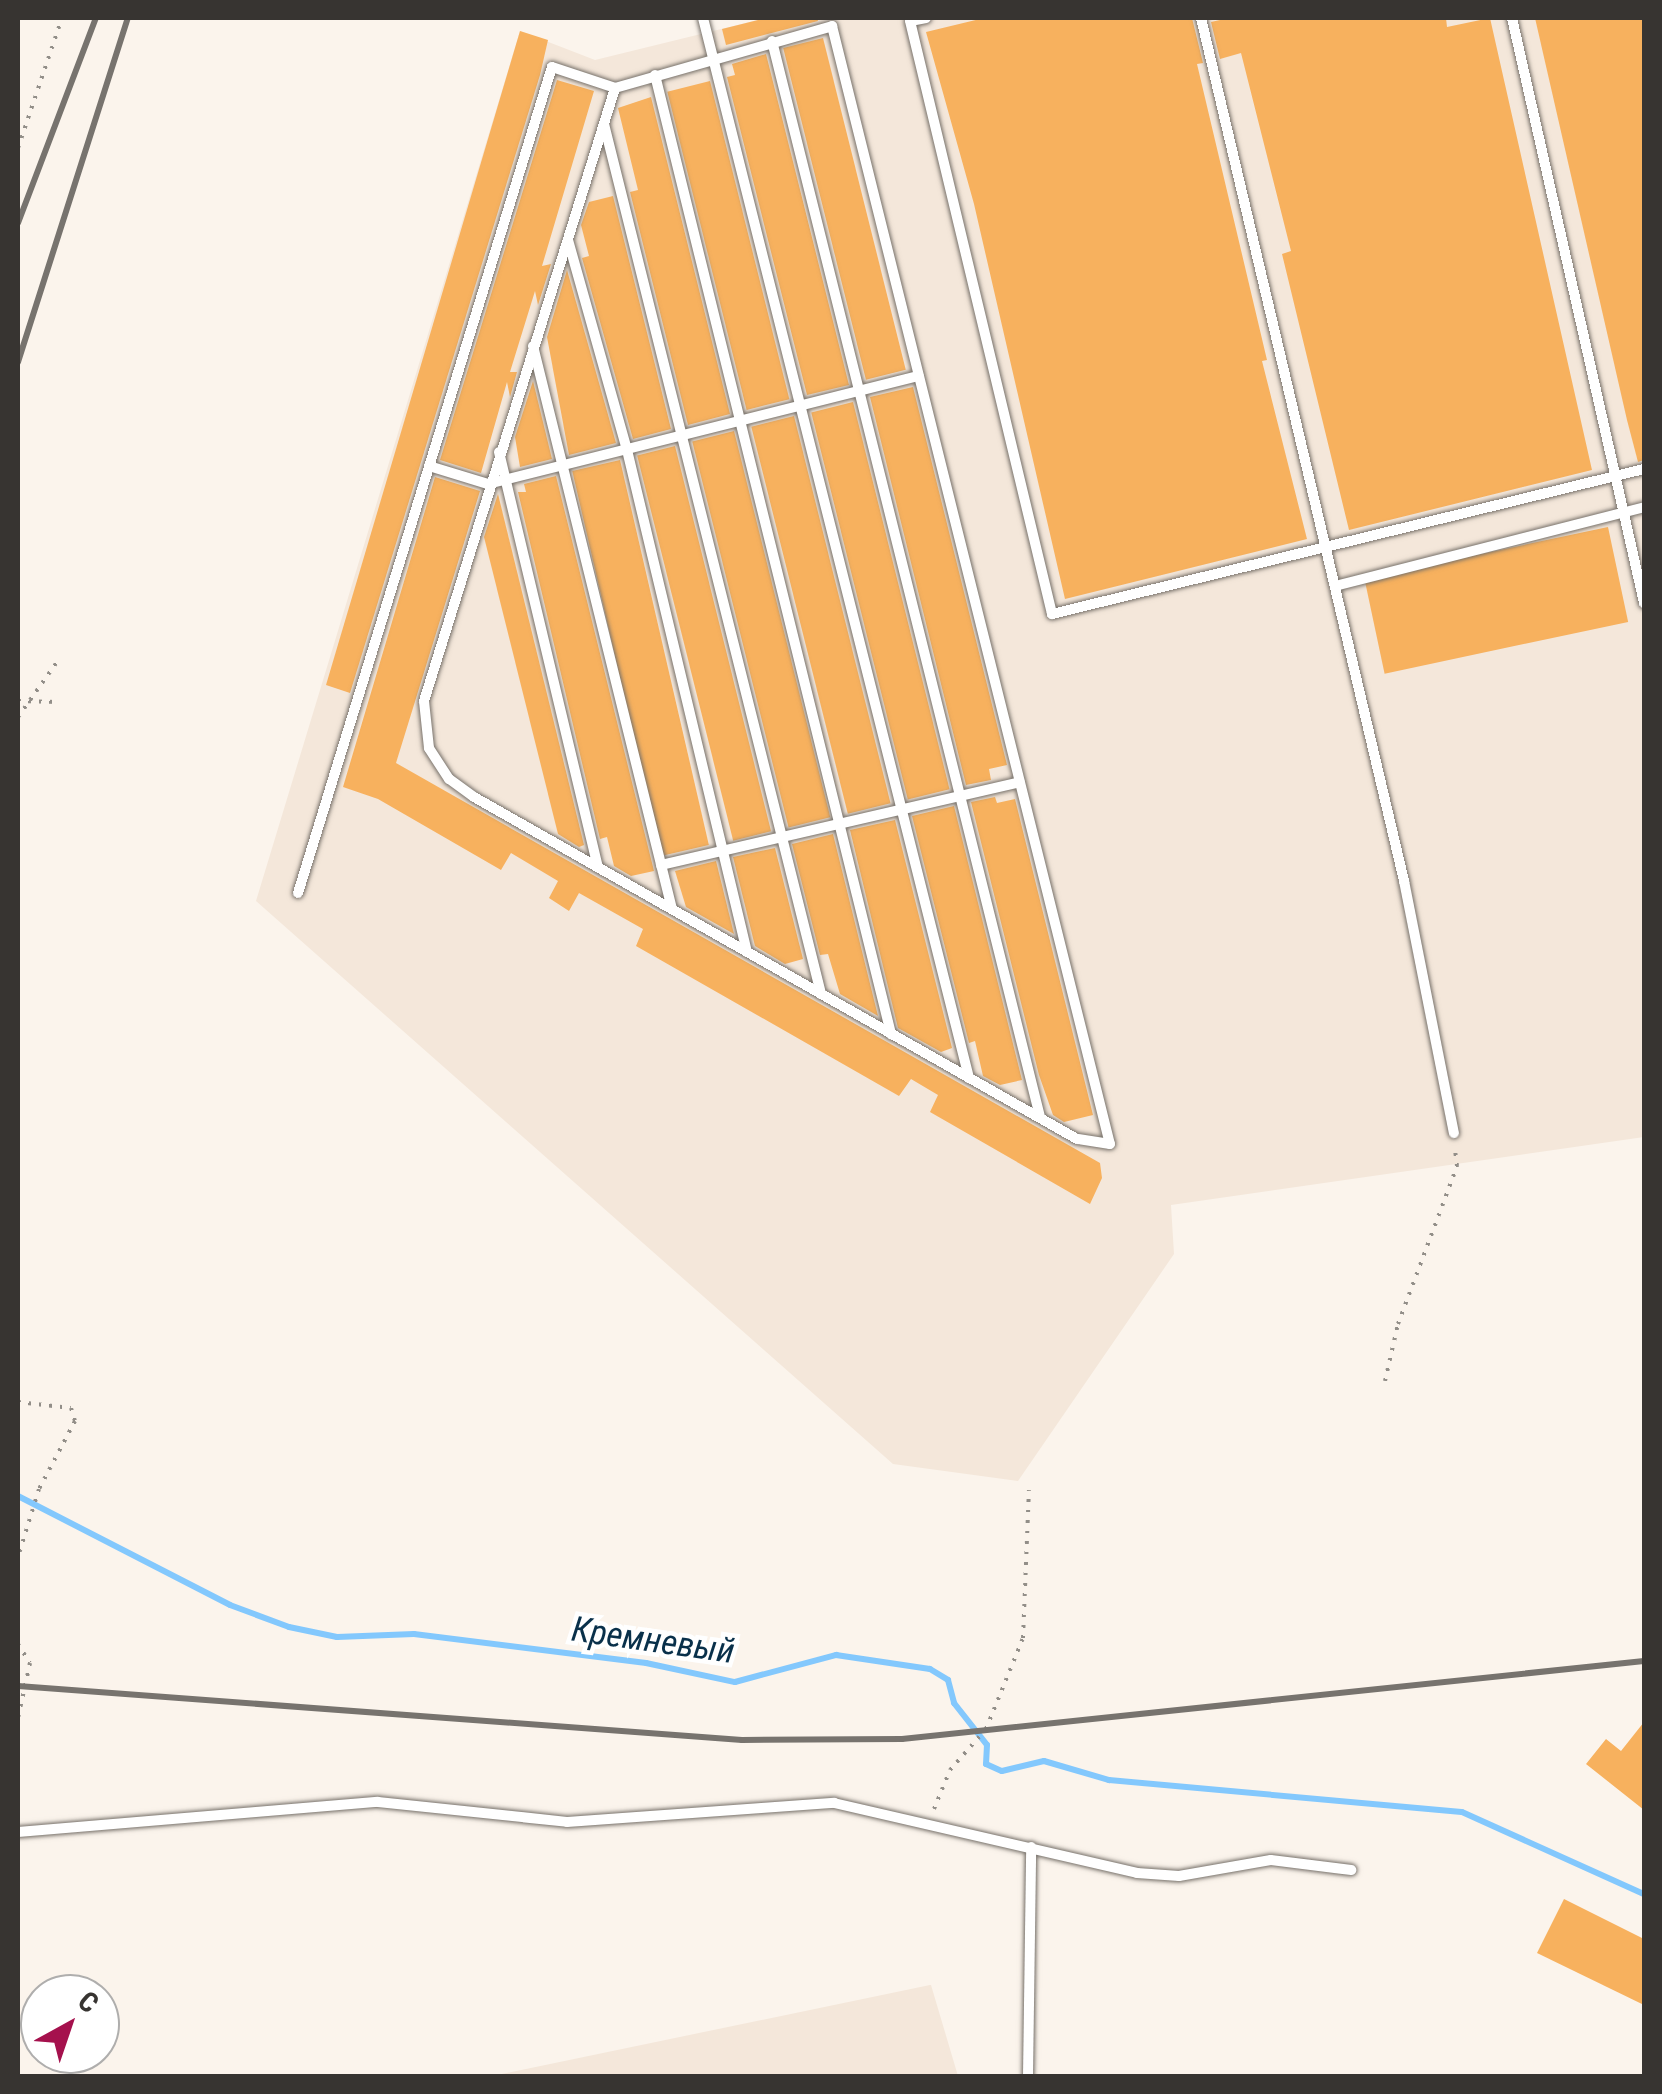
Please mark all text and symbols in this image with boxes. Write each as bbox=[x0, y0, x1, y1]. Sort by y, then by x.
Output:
water label: Кремневый bbox=[569, 1609, 737, 1673]
north arrow bbox=[20, 1974, 120, 2074]
text: С bbox=[72, 1984, 105, 2020]

